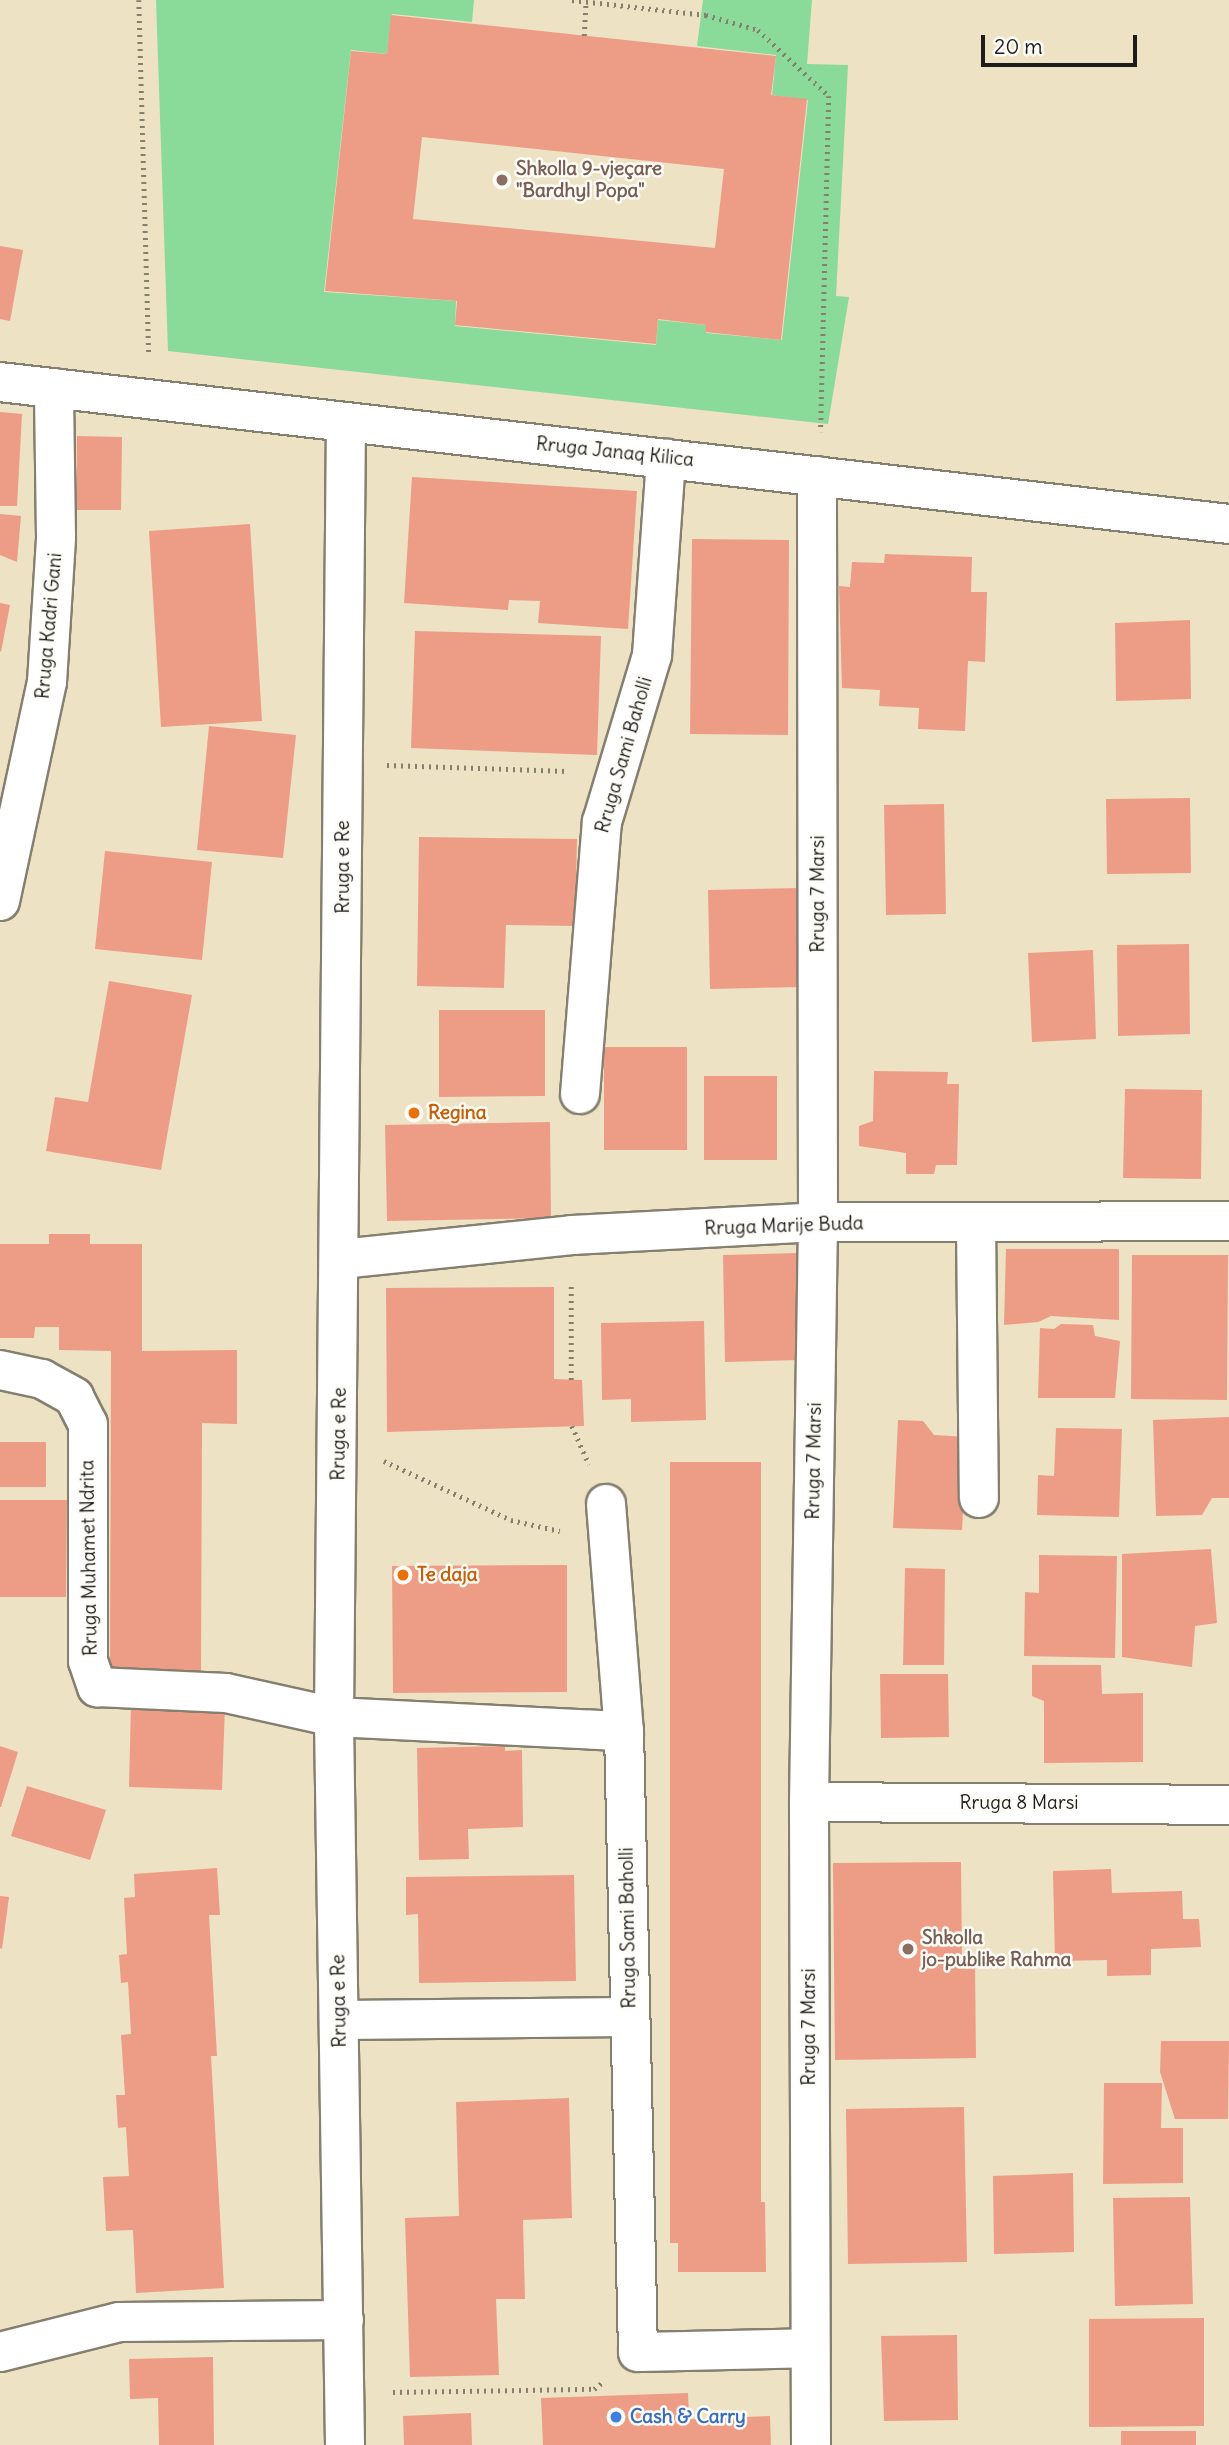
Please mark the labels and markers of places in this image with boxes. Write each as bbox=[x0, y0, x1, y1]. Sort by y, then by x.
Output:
place label: Shkolla 9-vjeçare "Bardhyl Popa" bbox=[516, 158, 662, 202]
marker: Shkolla 9-vjeçare "Bardhyl Popa" bbox=[494, 172, 510, 188]
place label: Regina bbox=[428, 1102, 487, 1124]
marker: Regina bbox=[406, 1105, 422, 1121]
place label: Te daja bbox=[417, 1564, 477, 1586]
marker: Te daja bbox=[395, 1567, 411, 1583]
place label: Shkolla jo-publike Rahma bbox=[922, 1927, 1071, 1971]
marker: Shkolla jo-publike Rahma bbox=[900, 1941, 916, 1957]
place label: Cash & Carry bbox=[630, 2406, 746, 2428]
marker: Cash & Carry bbox=[608, 2409, 624, 2425]

